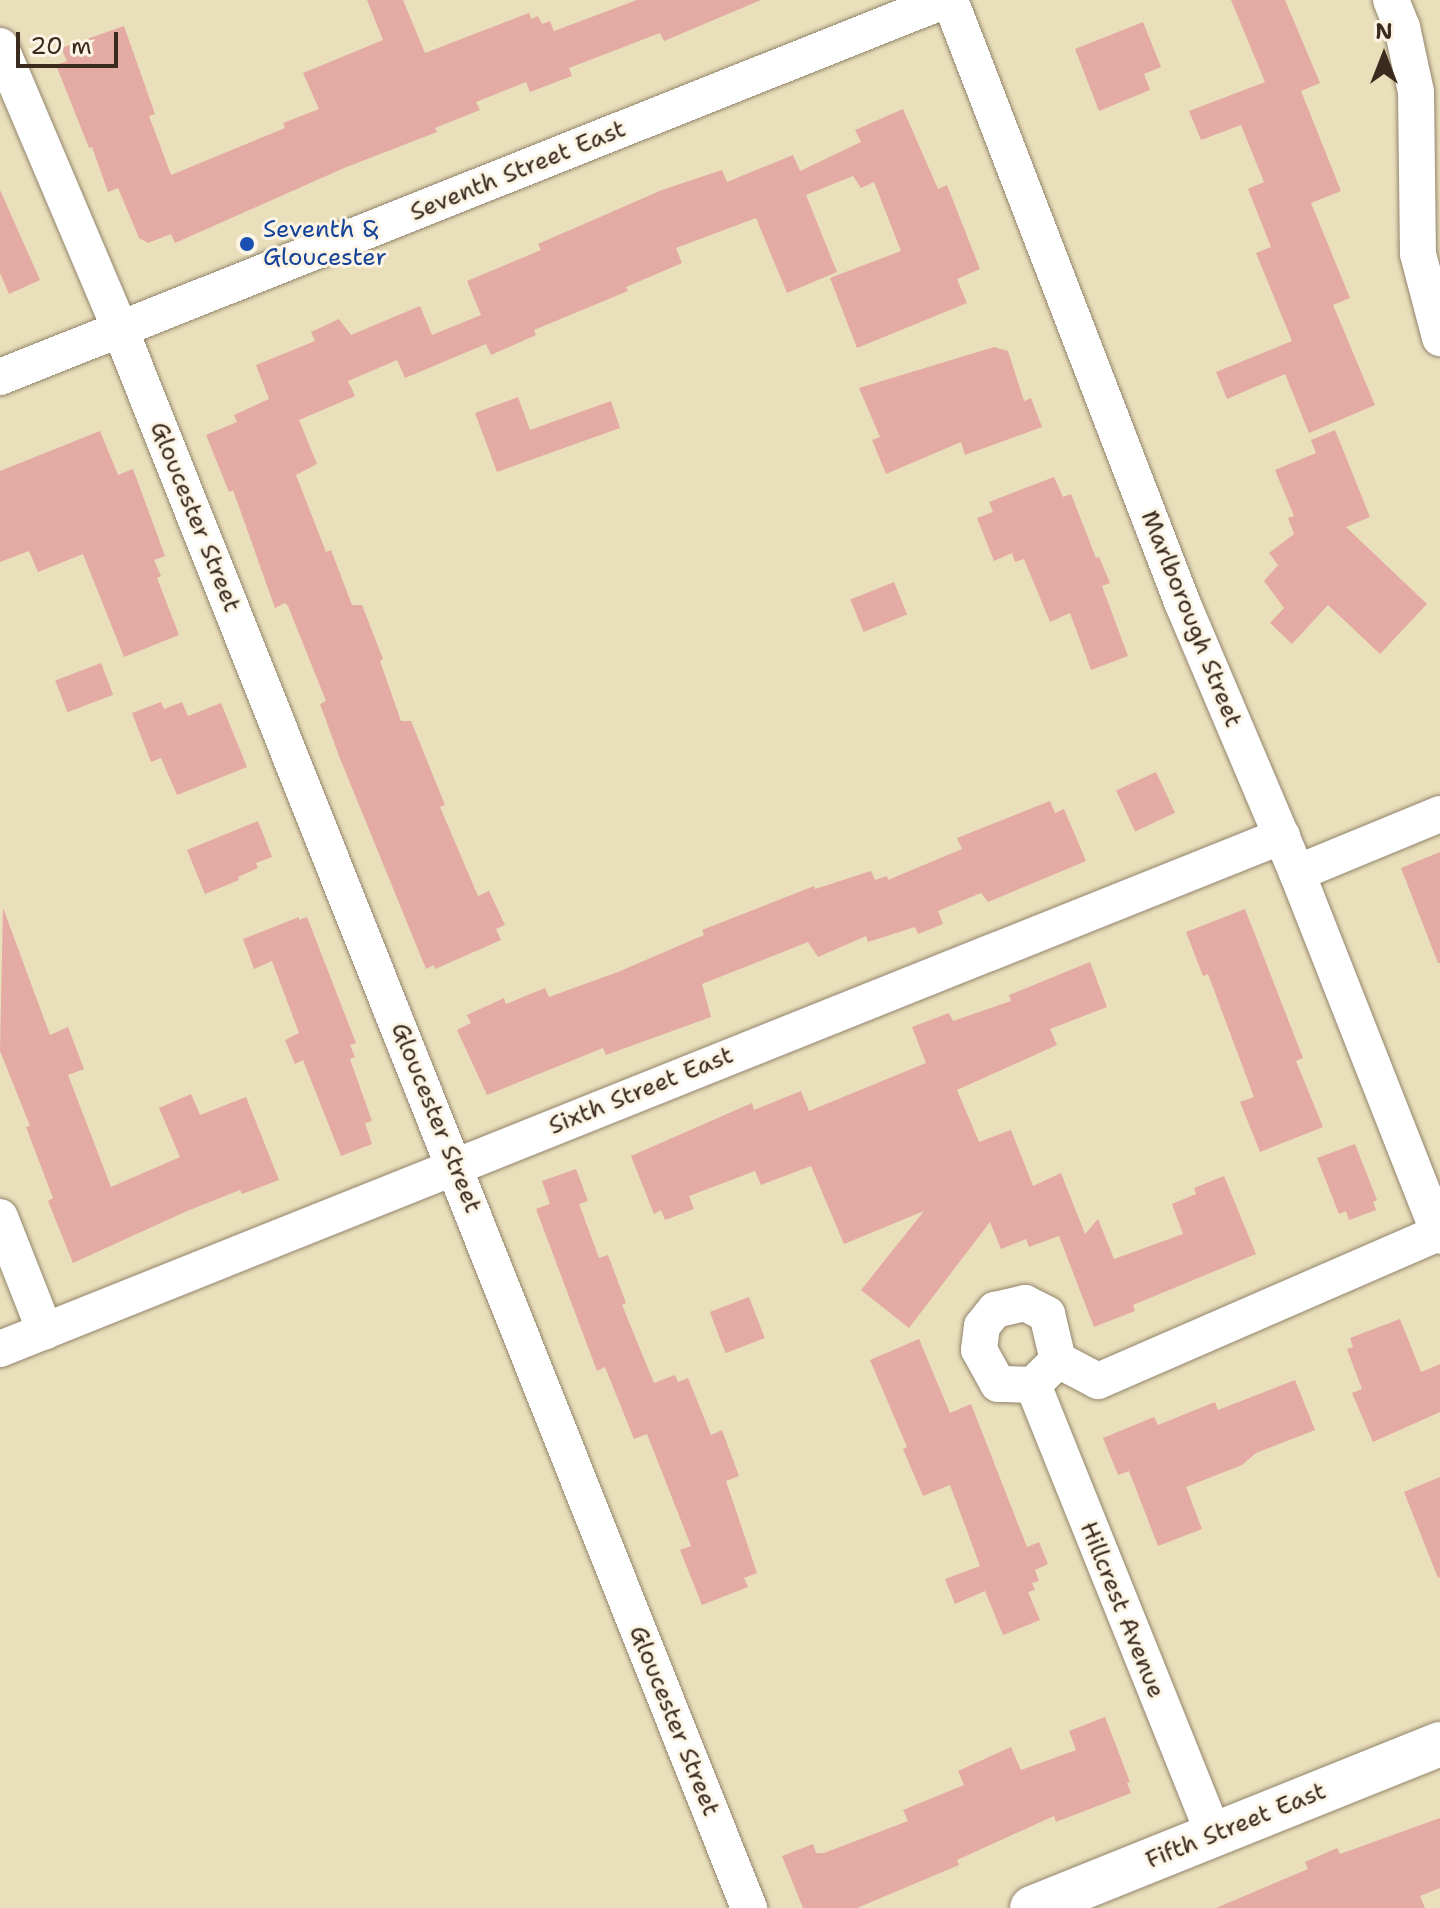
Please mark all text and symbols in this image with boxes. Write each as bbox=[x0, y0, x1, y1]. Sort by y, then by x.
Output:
scale bar bbox=[20, 16, 122, 66]
north arrow bbox=[1344, 16, 1424, 96]
text: N bbox=[1375, 17, 1393, 46]
text: 20 m bbox=[30, 30, 92, 62]
street label: Seventh Street East bbox=[406, 115, 630, 227]
place label: Seventh & Gloucester bbox=[263, 216, 387, 272]
marker: Seventh & Gloucester bbox=[238, 235, 256, 253]
street label: Gloucester Street bbox=[144, 418, 246, 616]
street label: Marlborough Street bbox=[1134, 507, 1248, 731]
street label: Gloucester Street bbox=[385, 1019, 487, 1217]
street label: Sixth Street East bbox=[545, 1041, 737, 1141]
street label: Hillcrest Avenue bbox=[1074, 1518, 1170, 1702]
street label: Gloucester Street bbox=[623, 1622, 725, 1820]
street label: Fifth Street East bbox=[1142, 1777, 1330, 1875]

